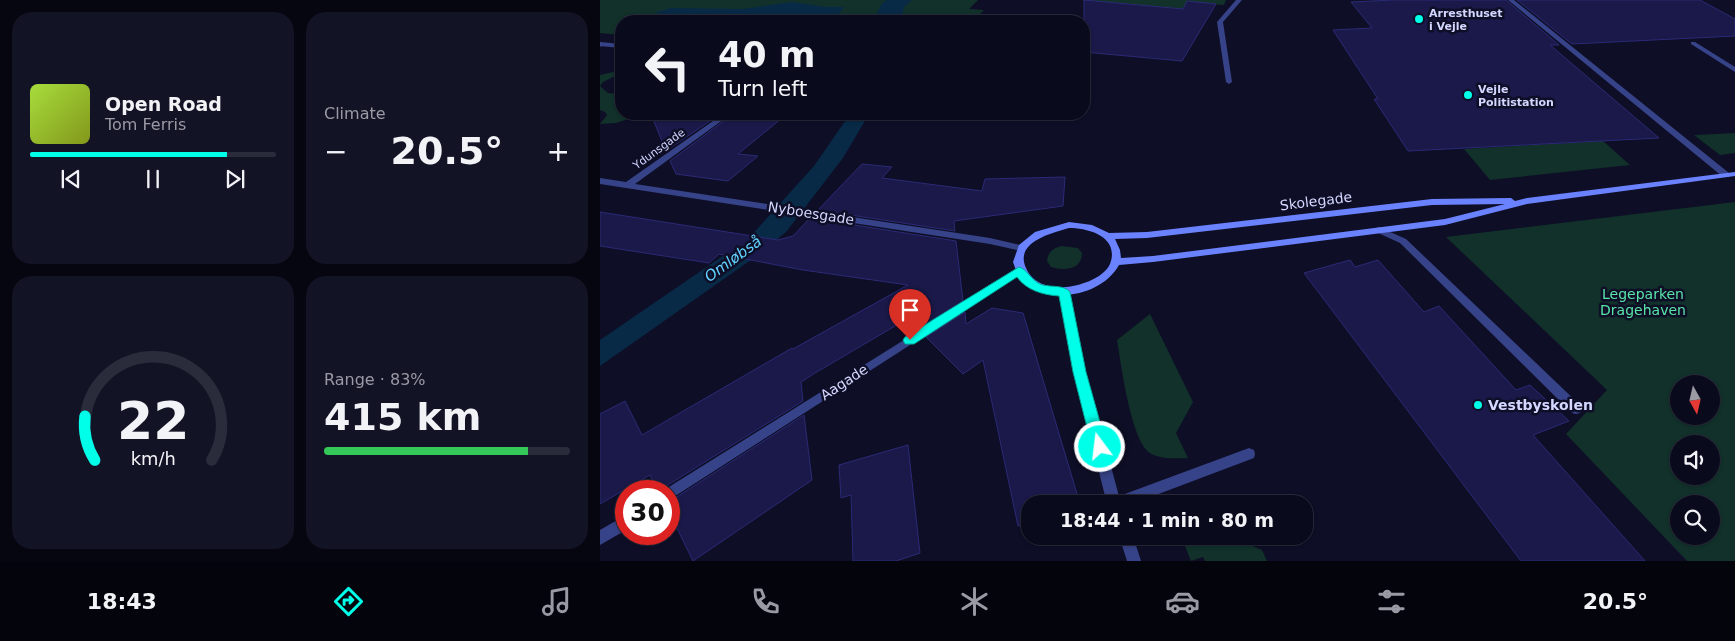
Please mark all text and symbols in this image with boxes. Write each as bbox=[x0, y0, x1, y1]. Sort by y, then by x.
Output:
place label: Arresthuset i Vejle bbox=[1429, 7, 1503, 33]
marker: Arresthuset i Vejle bbox=[1413, 13, 1425, 25]
icon: left bbox=[635, 35, 700, 100]
text: 40 m bbox=[718, 35, 815, 75]
text: Turn left bbox=[718, 76, 807, 101]
place label: Vejle Politistation bbox=[1478, 83, 1554, 109]
marker: Vejle Politistation bbox=[1462, 89, 1474, 101]
text: Open Road bbox=[105, 93, 222, 115]
text: Climate bbox=[324, 104, 386, 123]
text: Tom Ferris bbox=[105, 115, 186, 134]
street label: Ydunsgade bbox=[630, 126, 688, 173]
text: 20.5° bbox=[391, 129, 503, 173]
text: − bbox=[324, 135, 347, 168]
text: + bbox=[547, 135, 570, 168]
icon: previous bbox=[57, 165, 85, 193]
icon: pause bbox=[139, 165, 167, 193]
icon: next bbox=[221, 165, 249, 193]
street label: Skolegade bbox=[1279, 189, 1353, 213]
street label: Nyboesgade bbox=[767, 198, 855, 228]
water label: Omløbså bbox=[701, 232, 765, 286]
park label: Legeparken Dragehaven bbox=[1600, 286, 1686, 318]
pin bbox=[889, 289, 931, 340]
icon: arrive bbox=[896, 296, 924, 324]
street label: Aagade bbox=[817, 361, 871, 403]
text: Range · 83% bbox=[324, 370, 426, 389]
north arrow bbox=[1670, 375, 1720, 425]
map controls bbox=[1670, 375, 1720, 545]
text: 22 bbox=[117, 391, 189, 451]
text: 415 km bbox=[324, 395, 481, 439]
place label: Vestbyskolen bbox=[1488, 397, 1593, 413]
marker: Vestbyskolen bbox=[1472, 399, 1484, 411]
position arrow bbox=[1073, 420, 1125, 472]
button: sound bbox=[1670, 435, 1720, 485]
text: km/h bbox=[130, 448, 176, 469]
speed limit sign: 30 bbox=[615, 480, 680, 545]
button: search bbox=[1670, 495, 1720, 545]
text: 18:44 · 1 min · 80 m bbox=[1060, 509, 1274, 531]
icon: directions bbox=[331, 584, 366, 619]
icon: music bbox=[539, 584, 574, 619]
icon: phone bbox=[748, 584, 783, 619]
icon: climate bbox=[957, 584, 992, 619]
icon: car bbox=[1165, 584, 1200, 619]
icon: filters bbox=[1374, 584, 1409, 619]
text: 18:43 bbox=[87, 589, 157, 614]
text: 20.5° bbox=[1583, 589, 1648, 614]

